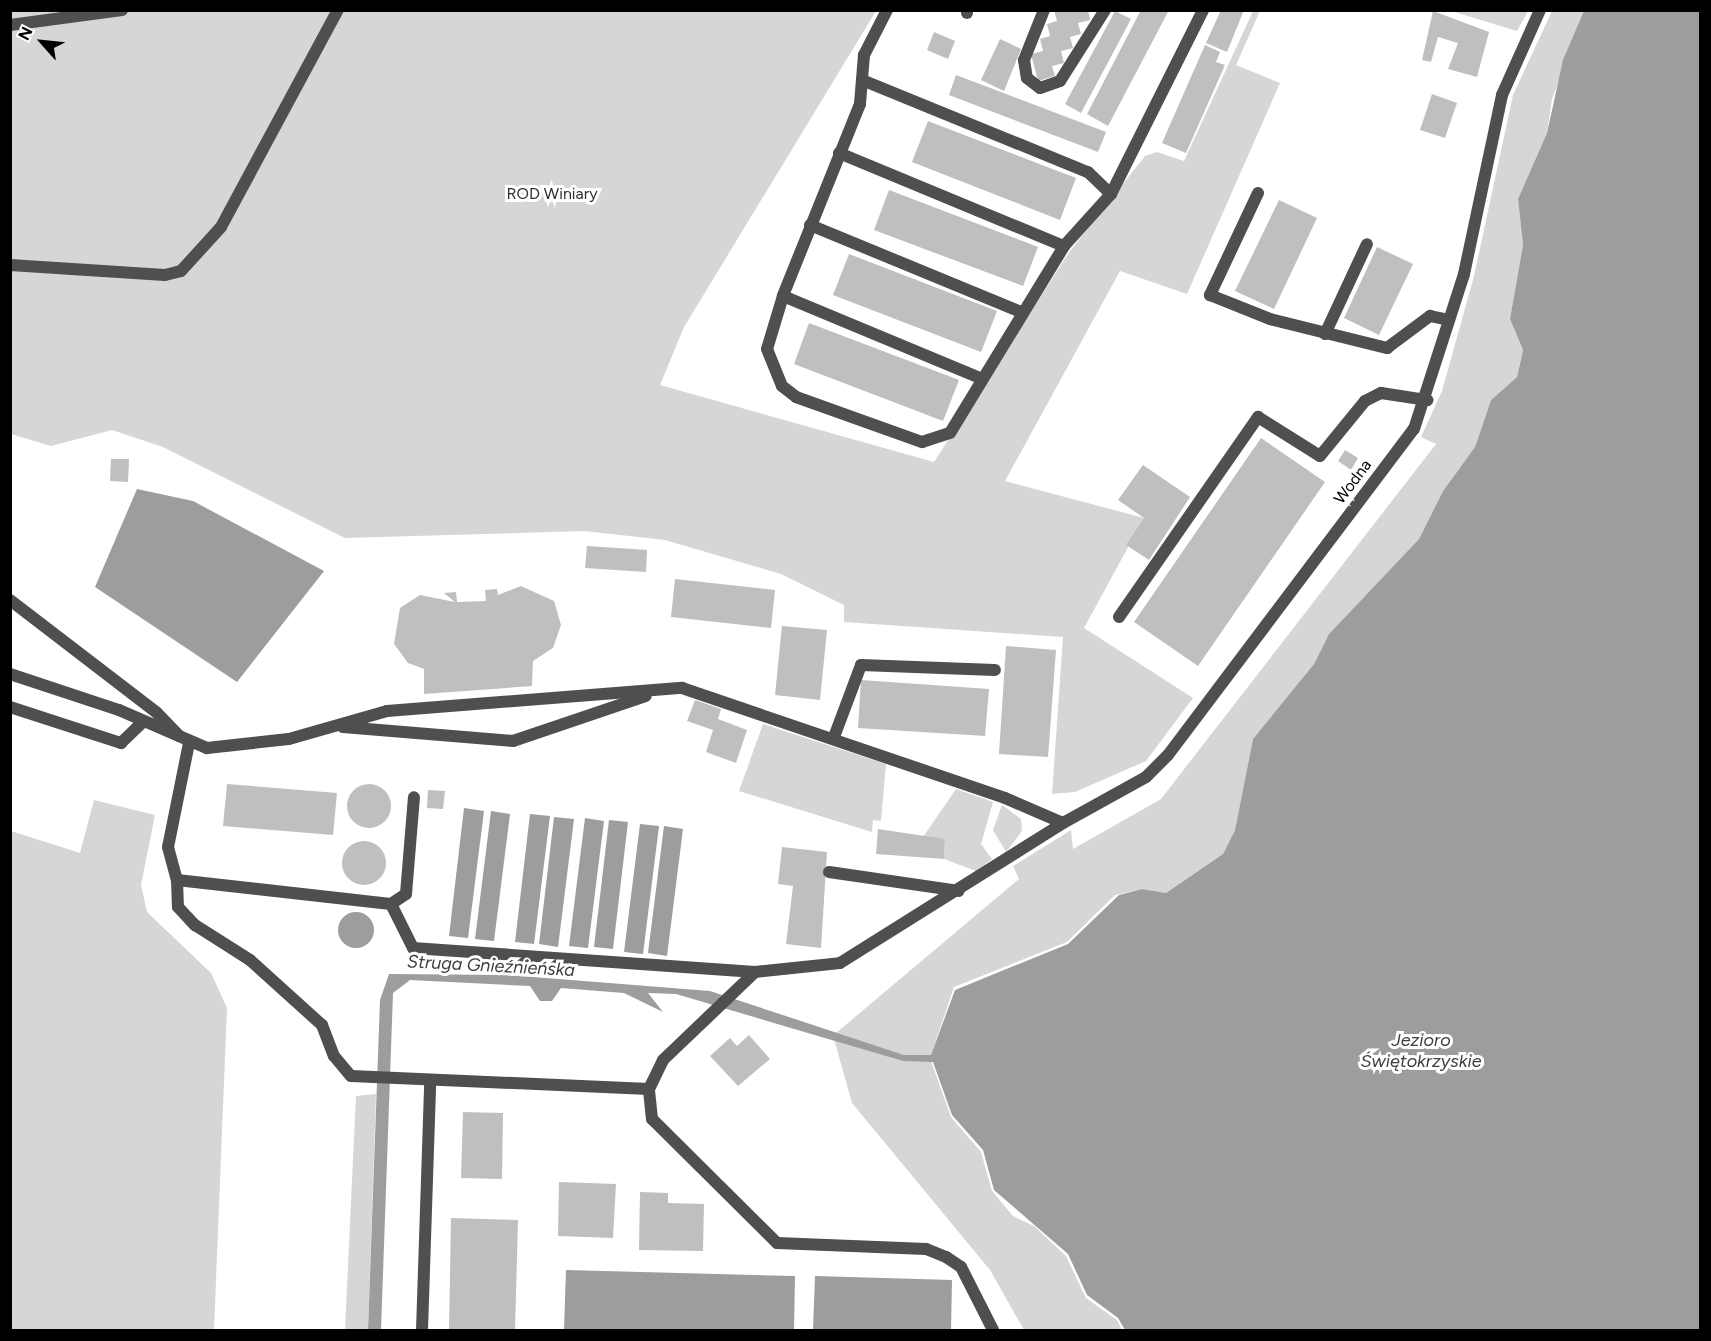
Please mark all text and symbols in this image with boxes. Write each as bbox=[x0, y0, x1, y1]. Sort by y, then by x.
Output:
north arrow bbox=[12, 12, 72, 72]
text: N bbox=[14, 24, 37, 43]
park label: ROD Winiary bbox=[506, 184, 598, 204]
street label: Wodna bbox=[1330, 456, 1376, 508]
water label: Struga Gnieźnieńska bbox=[407, 951, 575, 981]
water label: Jezioro Świętokrzyskie bbox=[1361, 1030, 1481, 1072]

